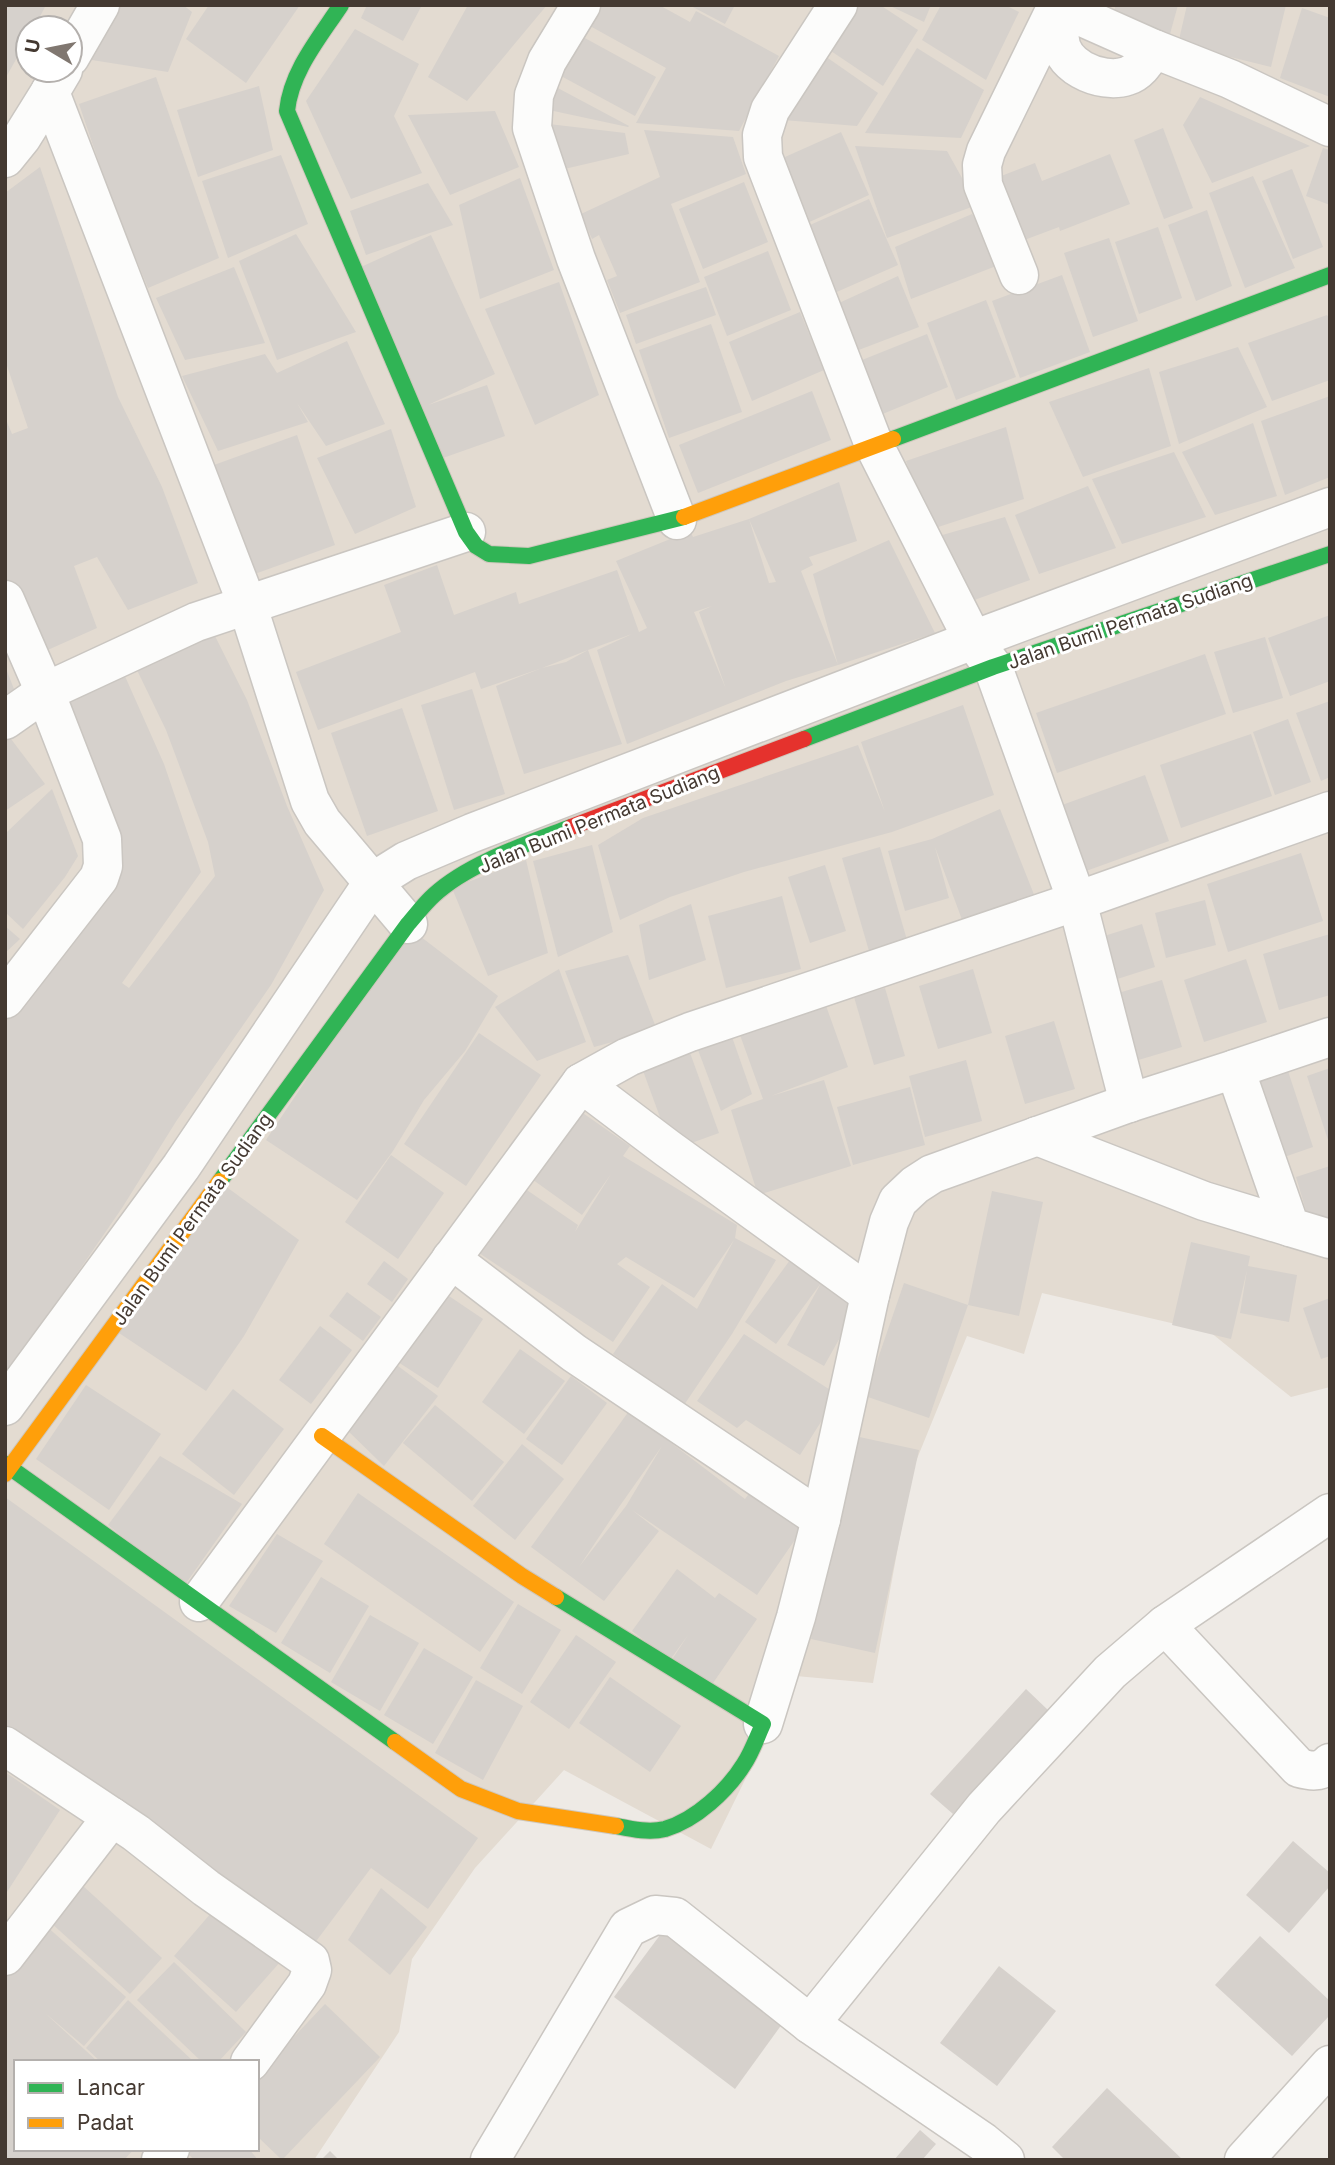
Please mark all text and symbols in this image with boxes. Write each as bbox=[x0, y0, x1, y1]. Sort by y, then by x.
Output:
north arrow bbox=[14, 14, 84, 84]
text: U bbox=[20, 37, 45, 55]
street label: Jalan Bumi Permata Sudiang bbox=[1005, 569, 1255, 674]
street label: Jalan Bumi Permata Sudiang bbox=[476, 761, 723, 878]
street label: Jalan Bumi Permata Sudiang bbox=[108, 1109, 277, 1330]
legend bbox=[14, 2060, 259, 2151]
text: Lancar bbox=[77, 2075, 145, 2100]
text: Padat bbox=[77, 2110, 134, 2135]

